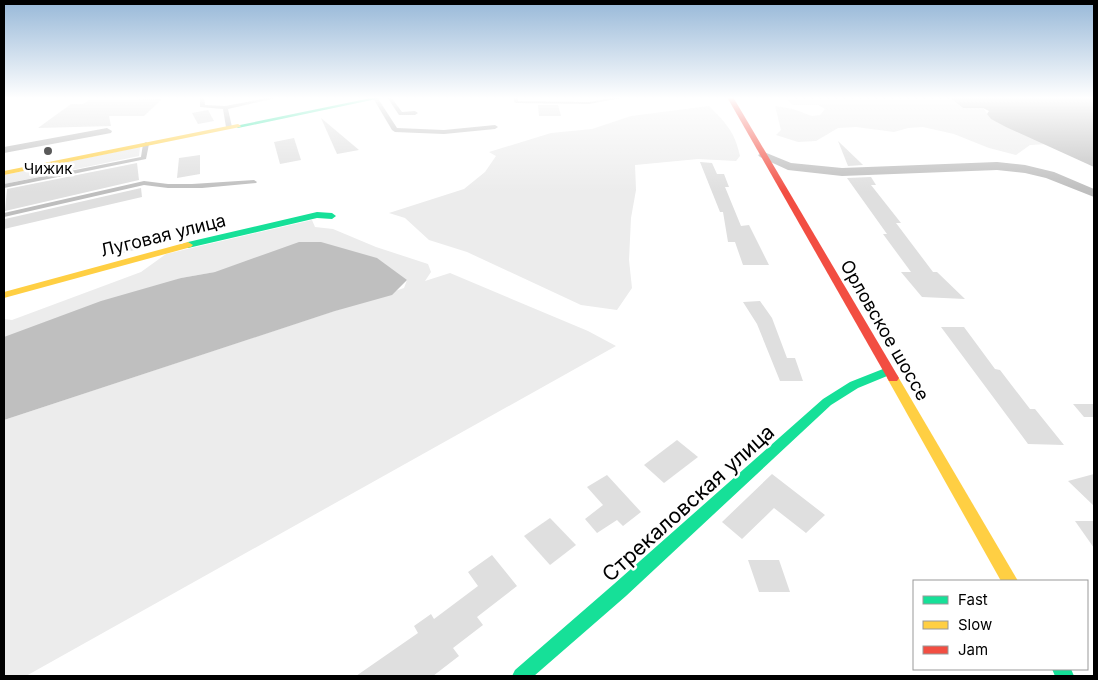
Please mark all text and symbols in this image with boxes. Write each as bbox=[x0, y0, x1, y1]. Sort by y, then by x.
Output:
marker: Чижик bbox=[42, 145, 54, 157]
place label: Чижик bbox=[24, 159, 72, 178]
street label: Луговая улица bbox=[98, 209, 228, 261]
street label: Орловское шоссе bbox=[836, 256, 934, 404]
street label: Стрекаловская улица bbox=[597, 419, 779, 587]
legend bbox=[913, 580, 1088, 670]
text: Fast bbox=[958, 590, 988, 609]
text: Slow bbox=[958, 615, 992, 634]
text: Jam bbox=[958, 640, 988, 659]

